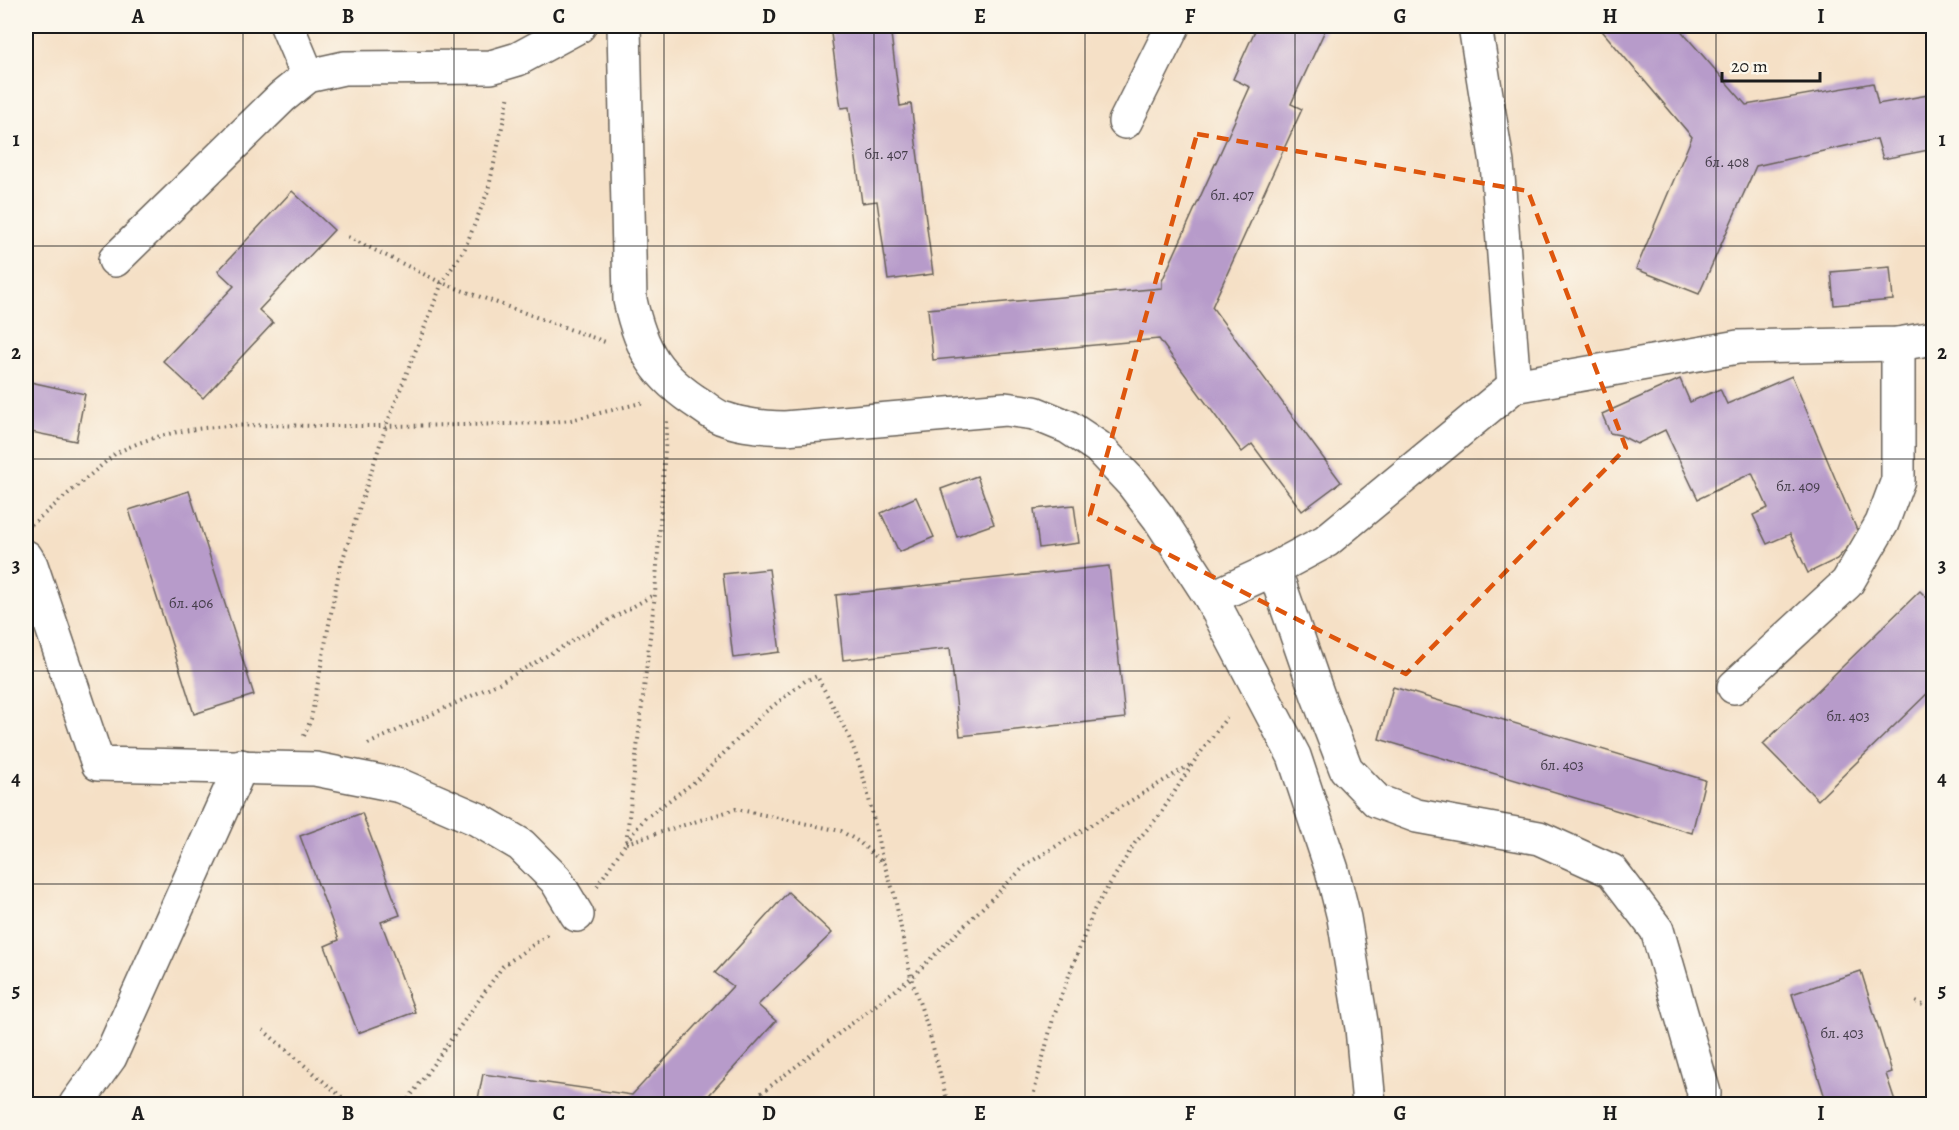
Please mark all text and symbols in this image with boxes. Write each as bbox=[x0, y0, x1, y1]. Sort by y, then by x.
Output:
text: A bbox=[131, 3, 145, 30]
text: B bbox=[342, 3, 354, 30]
text: C bbox=[553, 3, 565, 30]
text: D bbox=[762, 3, 776, 30]
text: E bbox=[974, 3, 986, 30]
text: F bbox=[1185, 3, 1196, 30]
text: G bbox=[1393, 3, 1407, 30]
text: H bbox=[1603, 3, 1618, 30]
text: I bbox=[1817, 3, 1825, 30]
scale bar bbox=[1722, 45, 1820, 83]
text: 20 m bbox=[1731, 54, 1768, 78]
text: 1 bbox=[12, 126, 20, 153]
text: 1 bbox=[1938, 126, 1946, 153]
house number: бл. 407 bbox=[864, 144, 909, 164]
house number: бл. 408 bbox=[1705, 152, 1749, 172]
house number: бл. 407 bbox=[1210, 185, 1255, 205]
text: 2 bbox=[11, 339, 21, 366]
text: 2 bbox=[1937, 339, 1947, 366]
house number: бл. 409 bbox=[1776, 476, 1820, 496]
text: 3 bbox=[12, 552, 20, 579]
text: 3 bbox=[1938, 552, 1946, 579]
house number: бл. 406 bbox=[169, 593, 213, 613]
house number: бл. 403 bbox=[1826, 706, 1870, 726]
house number: бл. 403 bbox=[1540, 755, 1584, 775]
text: 4 bbox=[11, 765, 21, 792]
text: 4 bbox=[1937, 765, 1947, 792]
text: 5 bbox=[12, 977, 20, 1004]
text: 5 bbox=[1938, 977, 1946, 1004]
house number: бл. 403 bbox=[1820, 1023, 1864, 1043]
text: A bbox=[131, 1100, 145, 1127]
text: B bbox=[342, 1100, 354, 1127]
text: C bbox=[553, 1100, 565, 1127]
text: D bbox=[762, 1100, 776, 1127]
text: E bbox=[974, 1100, 986, 1127]
text: F bbox=[1185, 1100, 1196, 1127]
text: G bbox=[1393, 1100, 1407, 1127]
text: H bbox=[1603, 1100, 1618, 1127]
text: I bbox=[1817, 1100, 1825, 1127]

